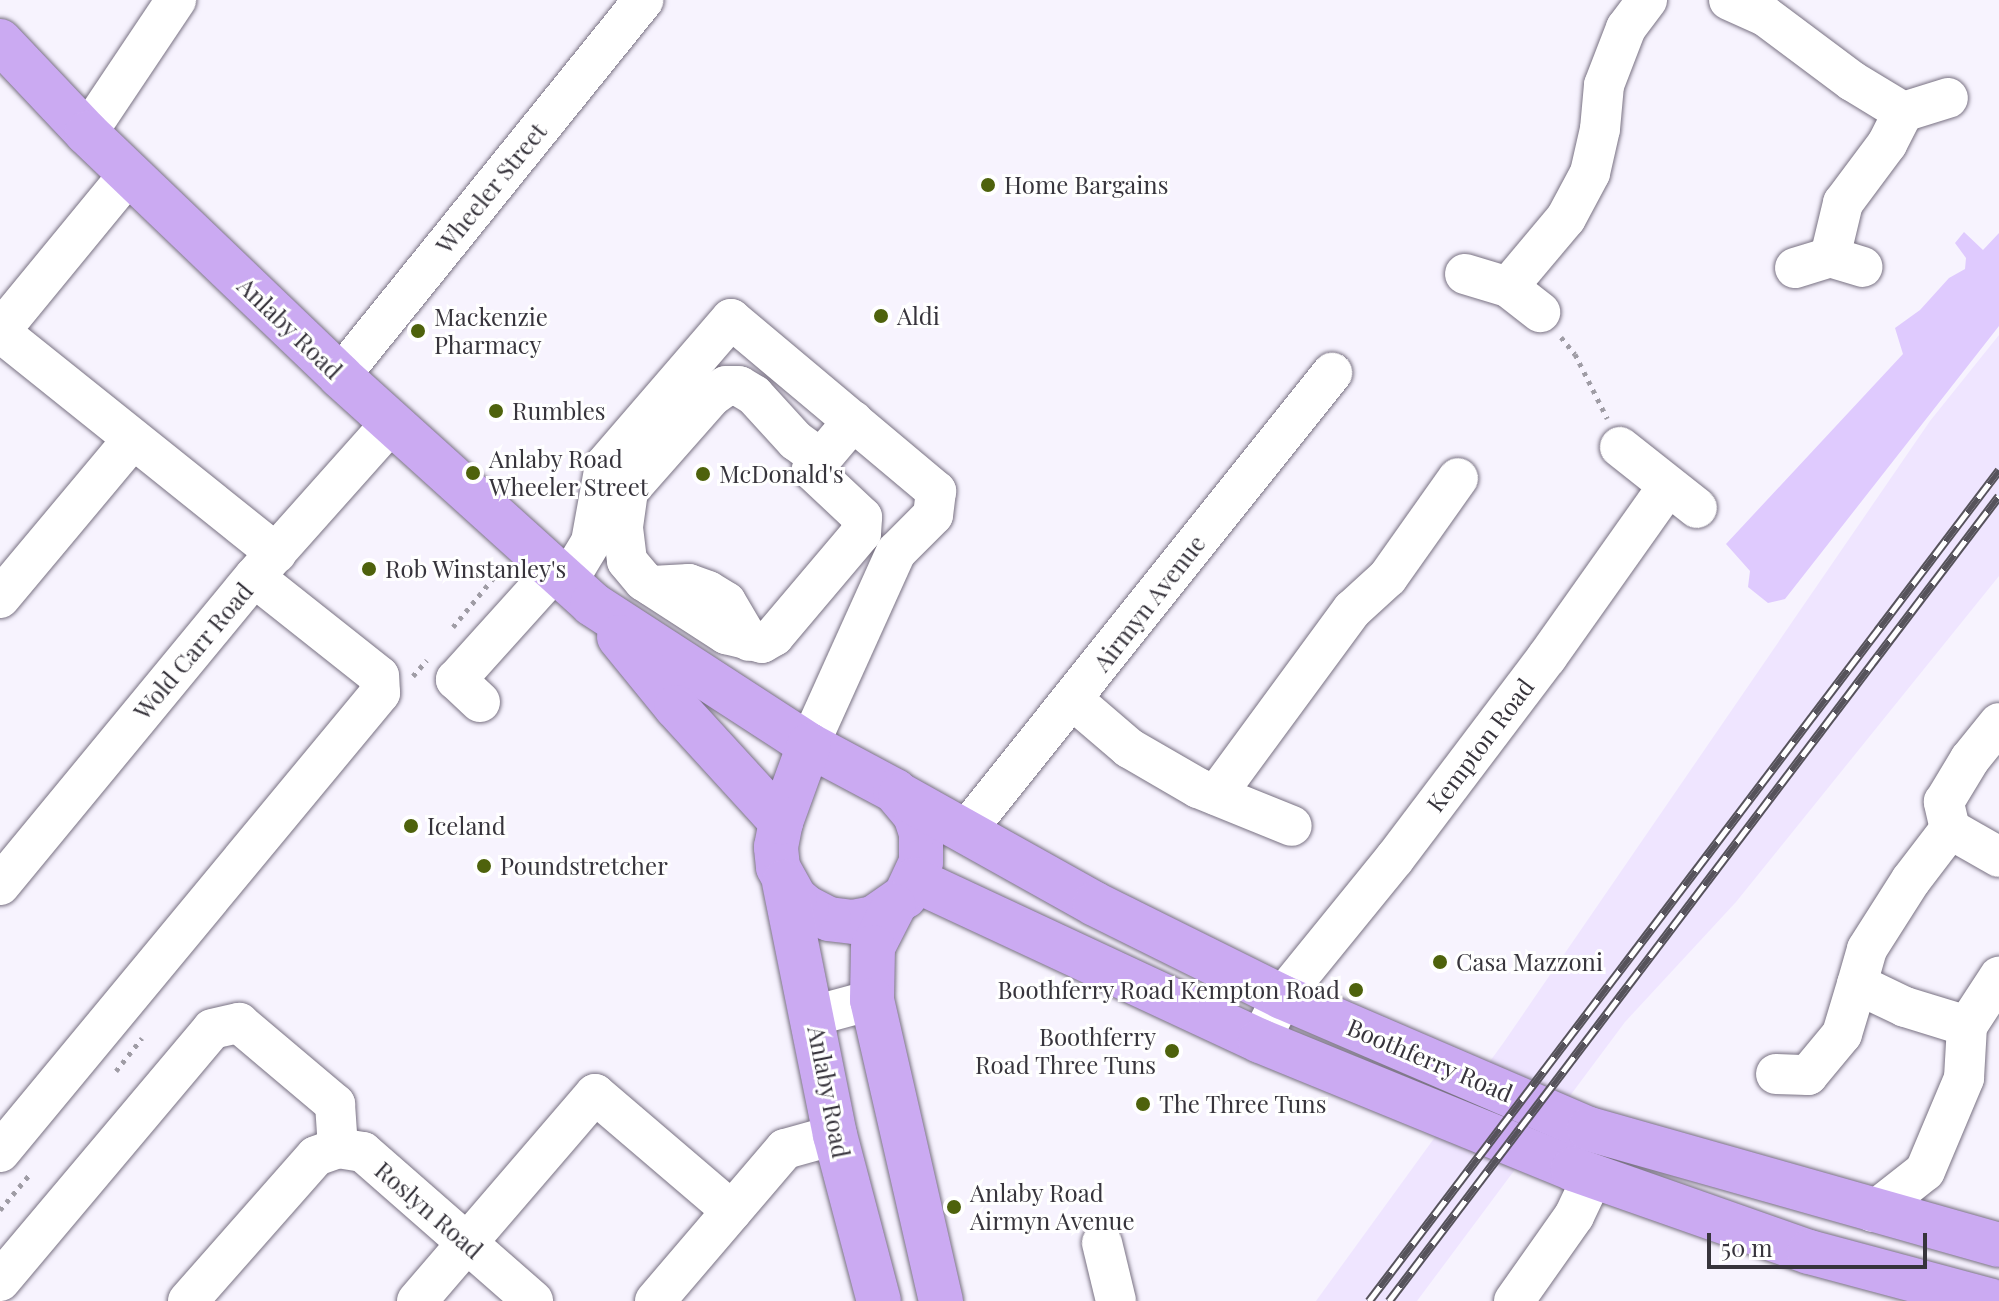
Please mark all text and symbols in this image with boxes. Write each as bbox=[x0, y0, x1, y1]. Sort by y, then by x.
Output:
street label: Wheeler Street bbox=[430, 117, 552, 259]
place label: Home Bargains bbox=[1004, 171, 1168, 199]
marker: Home Bargains bbox=[979, 176, 997, 194]
street label: Anlaby Road bbox=[232, 271, 348, 385]
place label: Aldi bbox=[897, 302, 940, 330]
place label: Mackenzie Pharmacy bbox=[434, 303, 548, 359]
marker: Aldi bbox=[872, 307, 890, 325]
marker: Mackenzie Pharmacy bbox=[409, 322, 427, 340]
place label: Rumbles bbox=[512, 397, 606, 425]
marker: Rumbles bbox=[487, 402, 505, 420]
place label: Anlaby Road Wheeler Street bbox=[489, 445, 649, 501]
place label: McDonald's bbox=[719, 460, 844, 488]
marker: Anlaby Road Wheeler Street bbox=[464, 464, 482, 482]
marker: McDonald's bbox=[694, 465, 712, 483]
street label: Airmyn Avenue bbox=[1087, 529, 1211, 677]
place label: Rob Winstanley's bbox=[385, 555, 567, 583]
marker: Rob Winstanley's bbox=[360, 560, 378, 578]
street label: Wold Carr Road bbox=[127, 577, 259, 725]
street label: Kempton Road bbox=[1420, 673, 1540, 817]
place label: Iceland bbox=[427, 812, 506, 840]
marker: Iceland bbox=[402, 817, 420, 835]
place label: Poundstretcher bbox=[500, 852, 668, 880]
marker: Poundstretcher bbox=[475, 857, 493, 875]
place label: Casa Mazzoni bbox=[1456, 948, 1603, 976]
marker: Casa Mazzoni bbox=[1431, 953, 1449, 971]
place label: Boothferry Road Kempton Road bbox=[997, 976, 1340, 1004]
marker: Boothferry Road Kempton Road bbox=[1347, 981, 1365, 999]
street label: Boothferry Road bbox=[1343, 1012, 1517, 1108]
street label: Anlaby Road bbox=[802, 1023, 856, 1161]
place label: Boothferry Road Three Tuns bbox=[974, 1023, 1156, 1079]
marker: Boothferry Road Three Tuns bbox=[1163, 1042, 1181, 1060]
place label: The Three Tuns bbox=[1159, 1090, 1328, 1118]
marker: The Three Tuns bbox=[1134, 1095, 1152, 1113]
street label: Roslyn Road bbox=[369, 1155, 489, 1265]
place label: Anlaby Road Airmyn Avenue bbox=[970, 1179, 1136, 1235]
marker: Anlaby Road Airmyn Avenue bbox=[945, 1198, 963, 1216]
scale bar bbox=[1711, 1217, 1931, 1267]
text: 50 m bbox=[1721, 1231, 1773, 1263]

